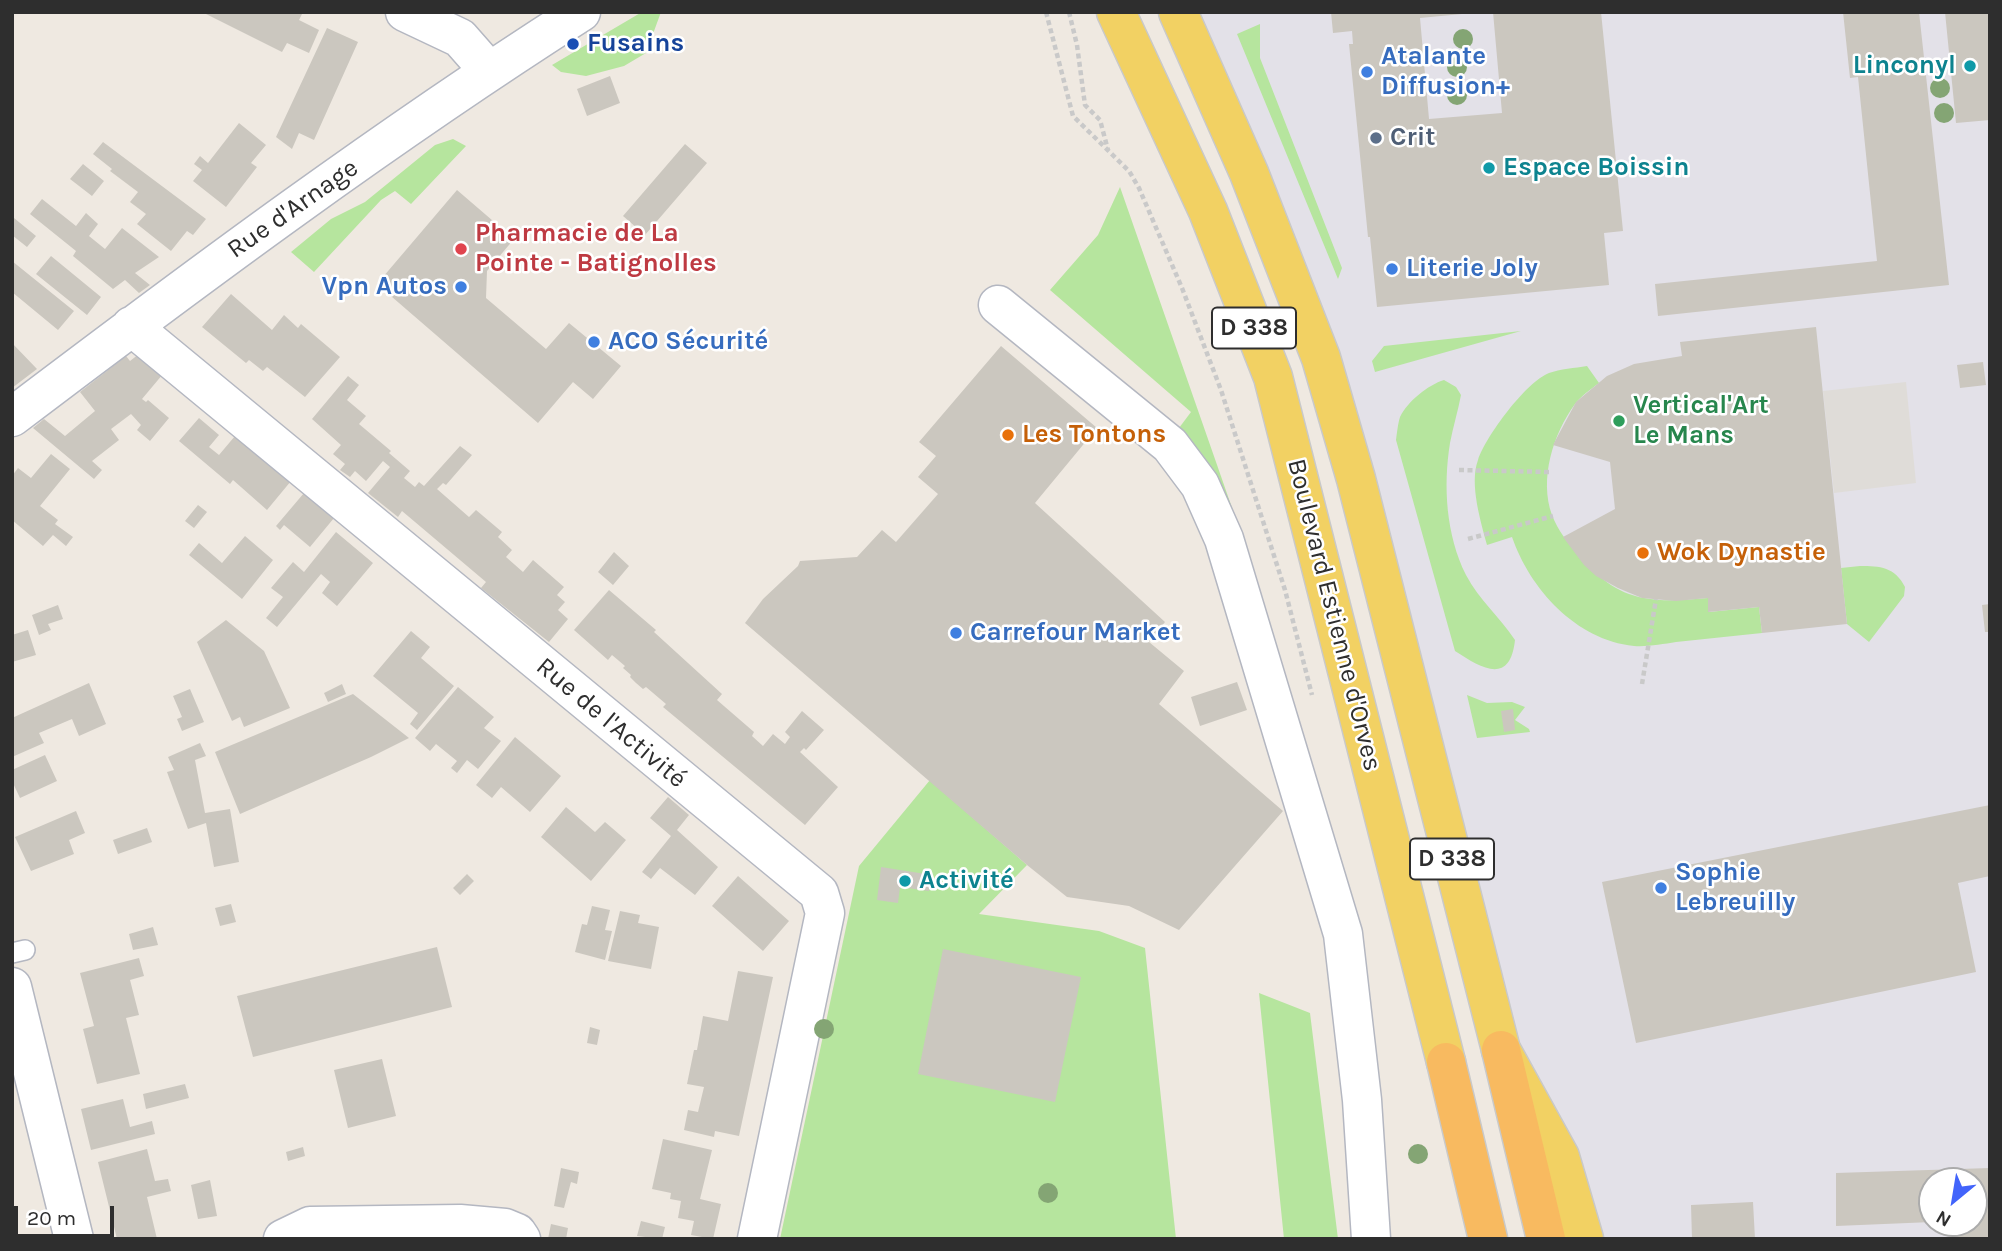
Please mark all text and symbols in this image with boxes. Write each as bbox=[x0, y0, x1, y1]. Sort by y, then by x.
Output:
place label: Fusains bbox=[587, 28, 684, 60]
marker: Fusains bbox=[565, 36, 581, 52]
place label: Atalante Diffusion+ bbox=[1381, 41, 1510, 102]
place label: Linconyl bbox=[1853, 50, 1956, 82]
marker: Linconyl bbox=[1962, 58, 1978, 74]
marker: Atalante Diffusion+ bbox=[1359, 64, 1375, 80]
place label: Crit bbox=[1390, 122, 1435, 154]
marker: Crit bbox=[1368, 130, 1384, 146]
street label: Rue d'Arnage bbox=[222, 152, 364, 266]
place label: Espace Boissin bbox=[1503, 152, 1689, 184]
marker: Espace Boissin bbox=[1481, 160, 1497, 176]
place label: Pharmacie de La Pointe - Batignolles bbox=[475, 218, 717, 280]
marker: Pharmacie de La Pointe - Batignolles bbox=[453, 241, 469, 257]
place label: Literie Joly bbox=[1406, 253, 1538, 285]
marker: Literie Joly bbox=[1384, 261, 1400, 277]
place label: Vpn Autos bbox=[321, 271, 447, 303]
marker: Vpn Autos bbox=[453, 279, 469, 295]
road number: D 338 bbox=[1212, 307, 1296, 348]
place label: ACO Sécurité bbox=[608, 326, 768, 358]
marker: ACO Sécurité bbox=[586, 334, 602, 350]
place label: Vertical'Art Le Mans bbox=[1633, 390, 1769, 452]
marker: Vertical'Art Le Mans bbox=[1611, 413, 1627, 429]
place label: Les Tontons bbox=[1022, 419, 1166, 451]
marker: Les Tontons bbox=[1000, 427, 1016, 443]
street label: Boulevard Estienne d'Orves bbox=[1280, 456, 1388, 774]
place label: Wok Dynastie bbox=[1657, 537, 1826, 569]
marker: Wok Dynastie bbox=[1635, 545, 1651, 561]
place label: Carrefour Market bbox=[970, 617, 1181, 649]
marker: Carrefour Market bbox=[948, 625, 964, 641]
street label: Rue de l'Activité bbox=[529, 651, 693, 795]
road number: D 338 bbox=[1410, 838, 1494, 880]
place label: Sophie Lebreuilly bbox=[1675, 857, 1795, 918]
place label: Activité bbox=[919, 865, 1014, 897]
marker: Activité bbox=[897, 873, 913, 889]
marker: Sophie Lebreuilly bbox=[1653, 880, 1669, 896]
north arrow bbox=[1918, 1167, 1988, 1237]
scale bar bbox=[18, 1192, 117, 1236]
text: 20 m bbox=[27, 1206, 76, 1230]
text: N bbox=[1932, 1206, 1955, 1231]

